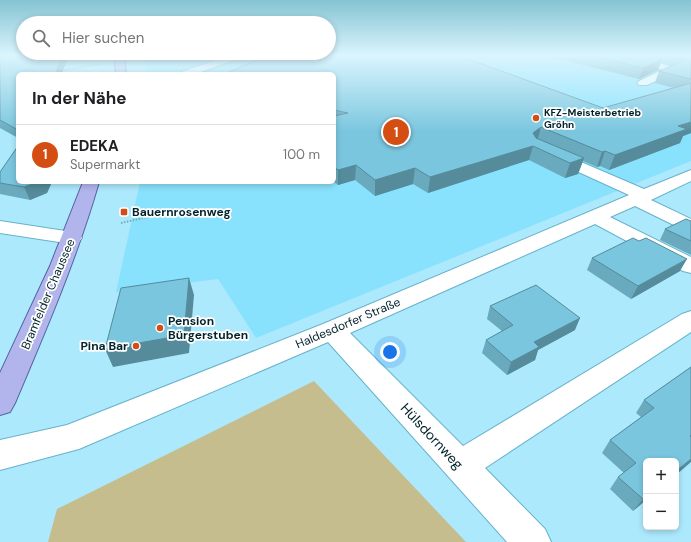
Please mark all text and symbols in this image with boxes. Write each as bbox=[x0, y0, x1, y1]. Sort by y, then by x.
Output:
search box bbox=[16, 16, 336, 60]
icon: search bbox=[30, 27, 52, 49]
text: Hier suchen bbox=[62, 28, 144, 48]
text: In der Nähe bbox=[32, 87, 127, 109]
place label: KFZ-Meisterbetrieb Gröhn bbox=[544, 106, 641, 131]
marker: KFZ-Meisterbetrieb Gröhn bbox=[531, 113, 541, 123]
pin: 1 bbox=[383, 117, 409, 147]
text: EDEKA bbox=[70, 136, 119, 156]
text: 1 bbox=[43, 146, 47, 163]
text: 100 m bbox=[283, 146, 320, 163]
text: Supermarkt bbox=[70, 156, 140, 173]
place label: Bauernrosenweg bbox=[132, 204, 231, 220]
marker: Bauernrosenweg bbox=[119, 207, 129, 217]
street label: Bramfelder Chaussee bbox=[17, 236, 79, 352]
street label: Haldesdorfer Straße bbox=[293, 294, 403, 352]
place label: Pension Bürgerstuben bbox=[168, 313, 248, 343]
marker: Pension Bürgerstuben bbox=[155, 323, 165, 333]
place label: Pina Bar bbox=[80, 338, 128, 354]
marker: Pina Bar bbox=[131, 341, 141, 351]
your location bbox=[380, 342, 400, 362]
street label: Hülsdornweg bbox=[397, 399, 467, 473]
map controls bbox=[643, 458, 679, 530]
button: + bbox=[643, 458, 679, 494]
button: − bbox=[643, 494, 679, 530]

